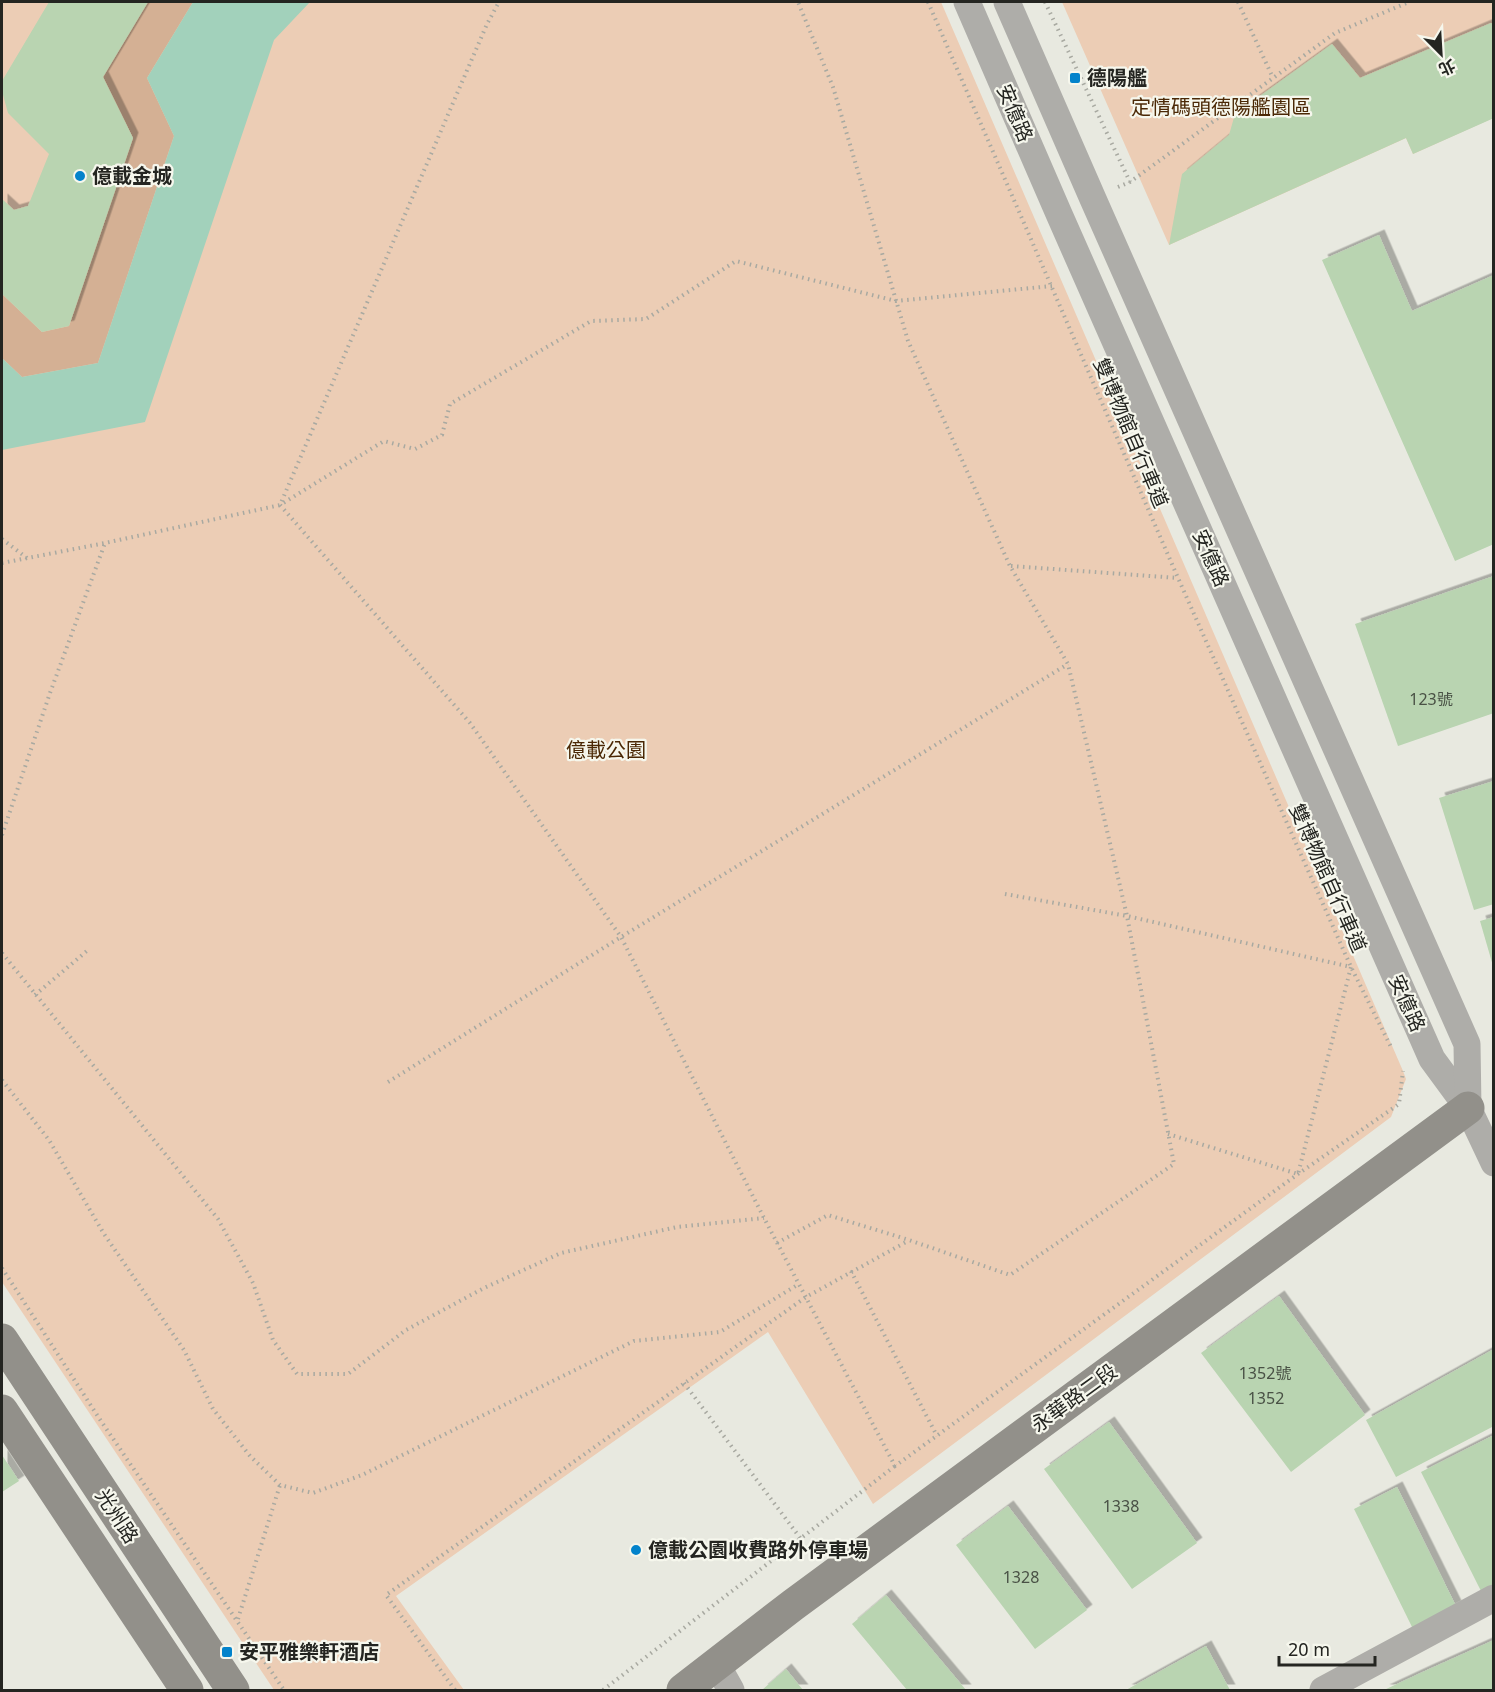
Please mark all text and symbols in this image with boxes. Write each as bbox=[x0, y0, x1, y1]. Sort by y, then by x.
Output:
north arrow bbox=[1411, 24, 1471, 84]
text: 北 bbox=[1435, 54, 1459, 81]
place label: 德陽艦 bbox=[1087, 64, 1147, 91]
marker: 德陽艦 bbox=[1068, 71, 1082, 85]
street label: 安億路 bbox=[991, 80, 1040, 146]
park label: 定情碼頭德陽艦園區 bbox=[1131, 93, 1311, 120]
place label: 億載金城 bbox=[92, 162, 172, 189]
marker: 億載金城 bbox=[73, 169, 87, 183]
street label: 雙博物館自行車道 bbox=[1088, 354, 1175, 512]
street label: 安億路 bbox=[1187, 525, 1236, 591]
house number: 123號 bbox=[1409, 688, 1453, 710]
park label: 億載公園 bbox=[566, 736, 646, 763]
street label: 雙博物館自行車道 bbox=[1284, 799, 1373, 956]
street label: 安億路 bbox=[1383, 970, 1432, 1036]
street label: 永華路二段 bbox=[1025, 1357, 1122, 1438]
house number: 1352號 bbox=[1239, 1362, 1291, 1384]
house number: 1352 bbox=[1248, 1387, 1284, 1409]
street label: 光州路 bbox=[90, 1483, 145, 1548]
house number: 1338 bbox=[1103, 1495, 1139, 1517]
place label: 億載公園收費路外停車場 bbox=[648, 1536, 868, 1563]
marker: 億載公園收費路外停車場 bbox=[629, 1543, 643, 1557]
house number: 1328 bbox=[1003, 1566, 1039, 1588]
scale bar bbox=[1279, 1629, 1375, 1667]
text: 20 m bbox=[1288, 1637, 1330, 1661]
place label: 安平雅樂軒酒店 bbox=[239, 1638, 379, 1665]
marker: 安平雅樂軒酒店 bbox=[220, 1645, 234, 1659]

